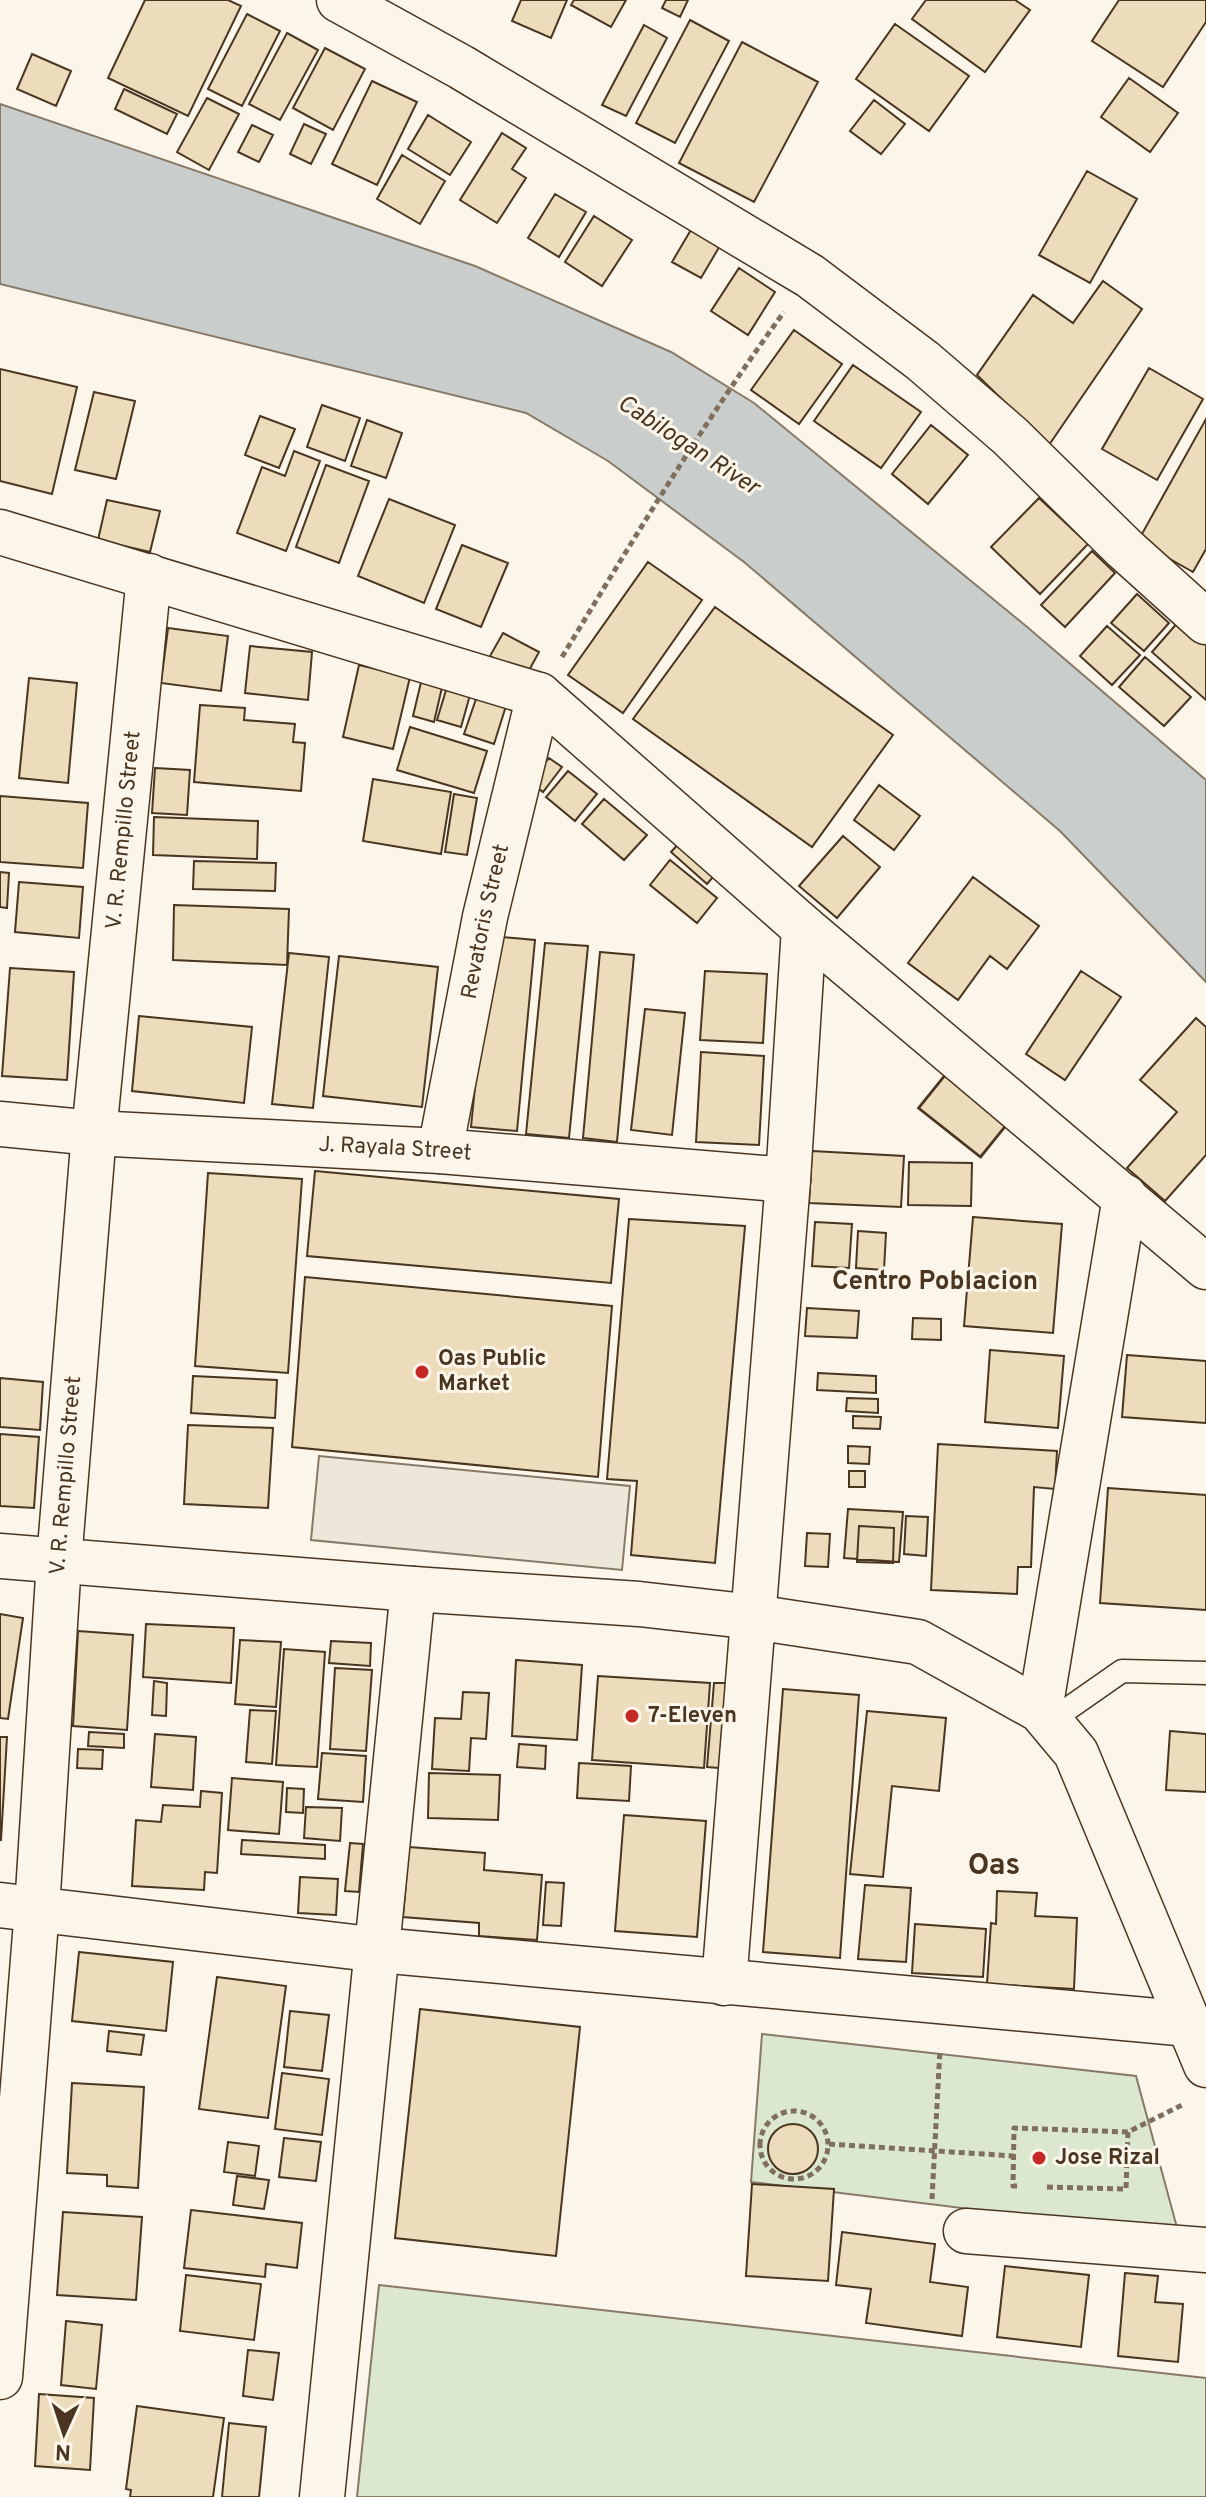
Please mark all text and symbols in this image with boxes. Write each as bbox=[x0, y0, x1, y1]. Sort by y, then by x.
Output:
water label: Cabilogan River bbox=[611, 389, 766, 504]
street label: V. R. Rempillo Street bbox=[101, 729, 147, 931]
street label: Revatoris Street bbox=[456, 841, 516, 1001]
street label: J. Rayala Street bbox=[318, 1131, 473, 1167]
district label: Centro Poblacion bbox=[832, 1266, 1038, 1299]
place label: Oas Public Market bbox=[438, 1346, 546, 1398]
marker: Oas Public Market bbox=[413, 1363, 431, 1381]
street label: V. R. Rempillo Street bbox=[45, 1375, 88, 1576]
place label: 7-Eleven bbox=[648, 1703, 737, 1730]
marker: 7-Eleven bbox=[623, 1707, 641, 1725]
district label: Oas bbox=[968, 1848, 1020, 1885]
place label: Jose Rizal bbox=[1055, 2145, 1160, 2172]
marker: Jose Rizal bbox=[1030, 2149, 1048, 2167]
north arrow bbox=[24, 2393, 104, 2473]
text: N bbox=[54, 2437, 72, 2464]

